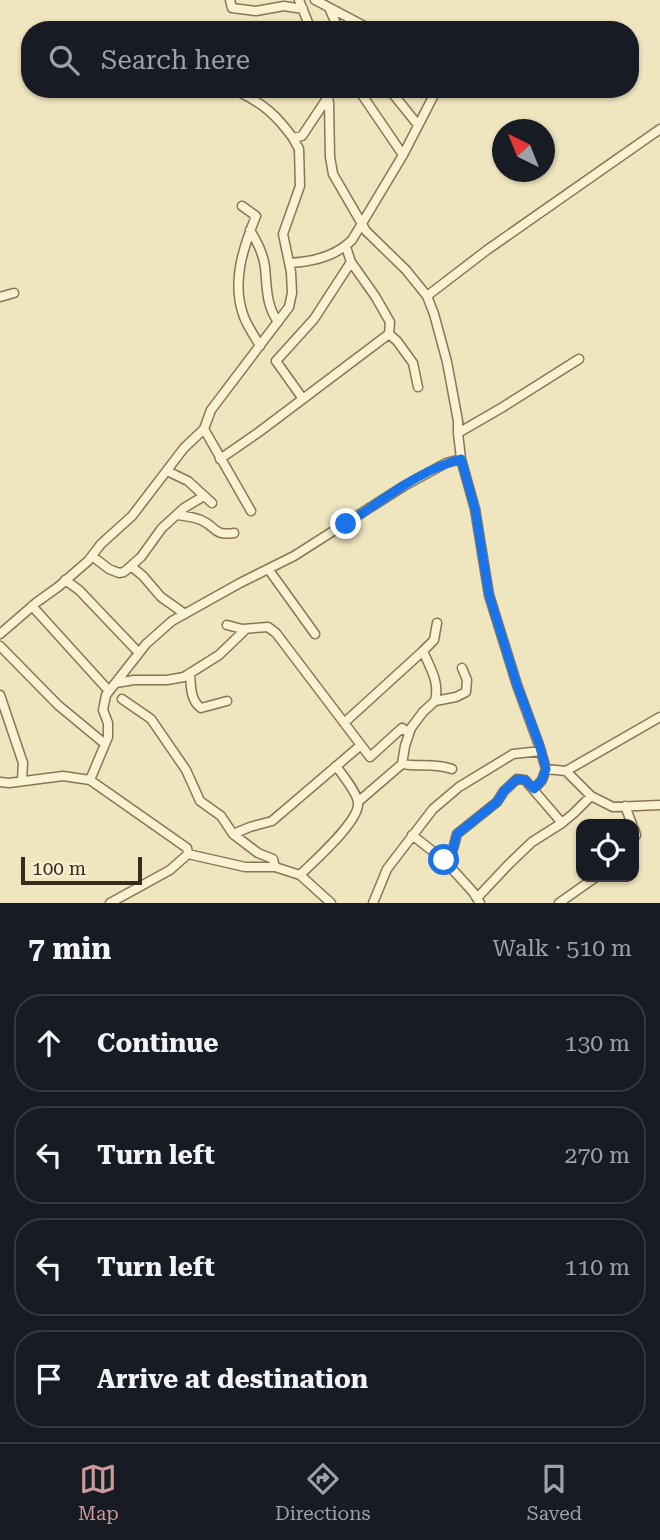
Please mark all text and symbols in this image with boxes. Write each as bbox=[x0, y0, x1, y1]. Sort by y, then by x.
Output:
search box bbox=[21, 21, 639, 98]
icon: search bbox=[45, 41, 83, 79]
text: Search here bbox=[101, 45, 250, 75]
north arrow bbox=[492, 119, 555, 182]
route end bbox=[330, 508, 361, 539]
map controls bbox=[576, 819, 639, 882]
button: locate bbox=[576, 819, 639, 882]
route start bbox=[428, 844, 459, 875]
scale bar bbox=[21, 854, 142, 886]
text: 100 m bbox=[32, 857, 86, 880]
text: 7 min bbox=[28, 931, 111, 966]
text: Walk · 510 m bbox=[493, 935, 632, 962]
icon: ahead bbox=[30, 1024, 68, 1062]
text: Continue bbox=[97, 1028, 219, 1058]
text: 130 m bbox=[565, 1030, 630, 1057]
icon: left bbox=[30, 1136, 68, 1174]
text: Turn left bbox=[97, 1140, 215, 1170]
text: 270 m bbox=[565, 1142, 630, 1169]
icon: left bbox=[30, 1248, 68, 1286]
text: Turn left bbox=[97, 1252, 215, 1282]
text: 110 m bbox=[565, 1254, 630, 1281]
icon: arrive bbox=[30, 1360, 68, 1398]
text: Arrive at destination bbox=[97, 1364, 368, 1394]
tab: Map bbox=[78, 1460, 119, 1525]
tab: Directions bbox=[275, 1460, 371, 1525]
tab: Saved bbox=[527, 1460, 582, 1525]

